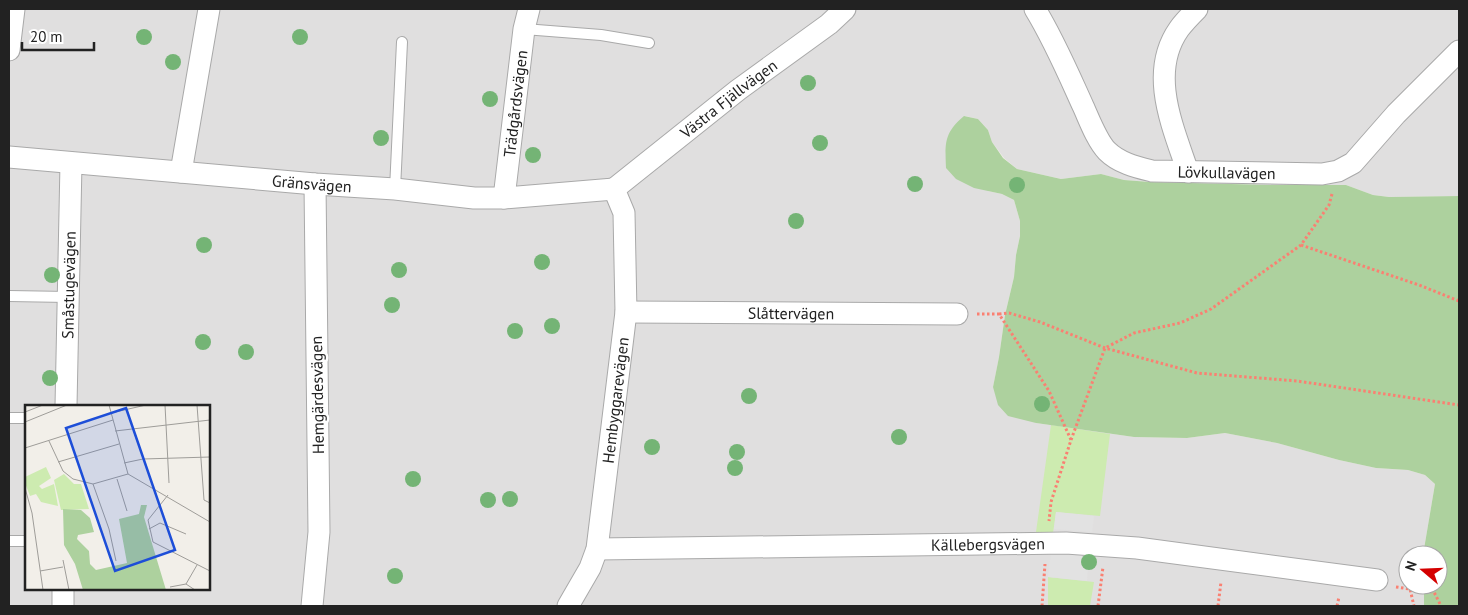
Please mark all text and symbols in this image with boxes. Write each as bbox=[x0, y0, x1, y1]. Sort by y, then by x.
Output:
scale bar bbox=[22, 20, 95, 52]
text: 20 m bbox=[30, 27, 63, 46]
street label: Trädgårdsvägen bbox=[499, 49, 531, 158]
street label: Västra Fjällvägen bbox=[675, 55, 781, 143]
street label: Lövkullavägen bbox=[1177, 161, 1276, 183]
street label: Gränsvägen bbox=[271, 170, 352, 196]
street label: Småstugevägen bbox=[57, 231, 80, 339]
street label: Slåttervägen bbox=[748, 303, 834, 323]
street label: Hemgärdesvägen bbox=[306, 336, 328, 454]
street label: Hembyggarevägen bbox=[598, 336, 633, 465]
inset map bbox=[25, 405, 210, 590]
street label: Källebergsvägen bbox=[931, 533, 1045, 555]
north arrow bbox=[1398, 545, 1448, 595]
text: N bbox=[1401, 558, 1421, 573]

